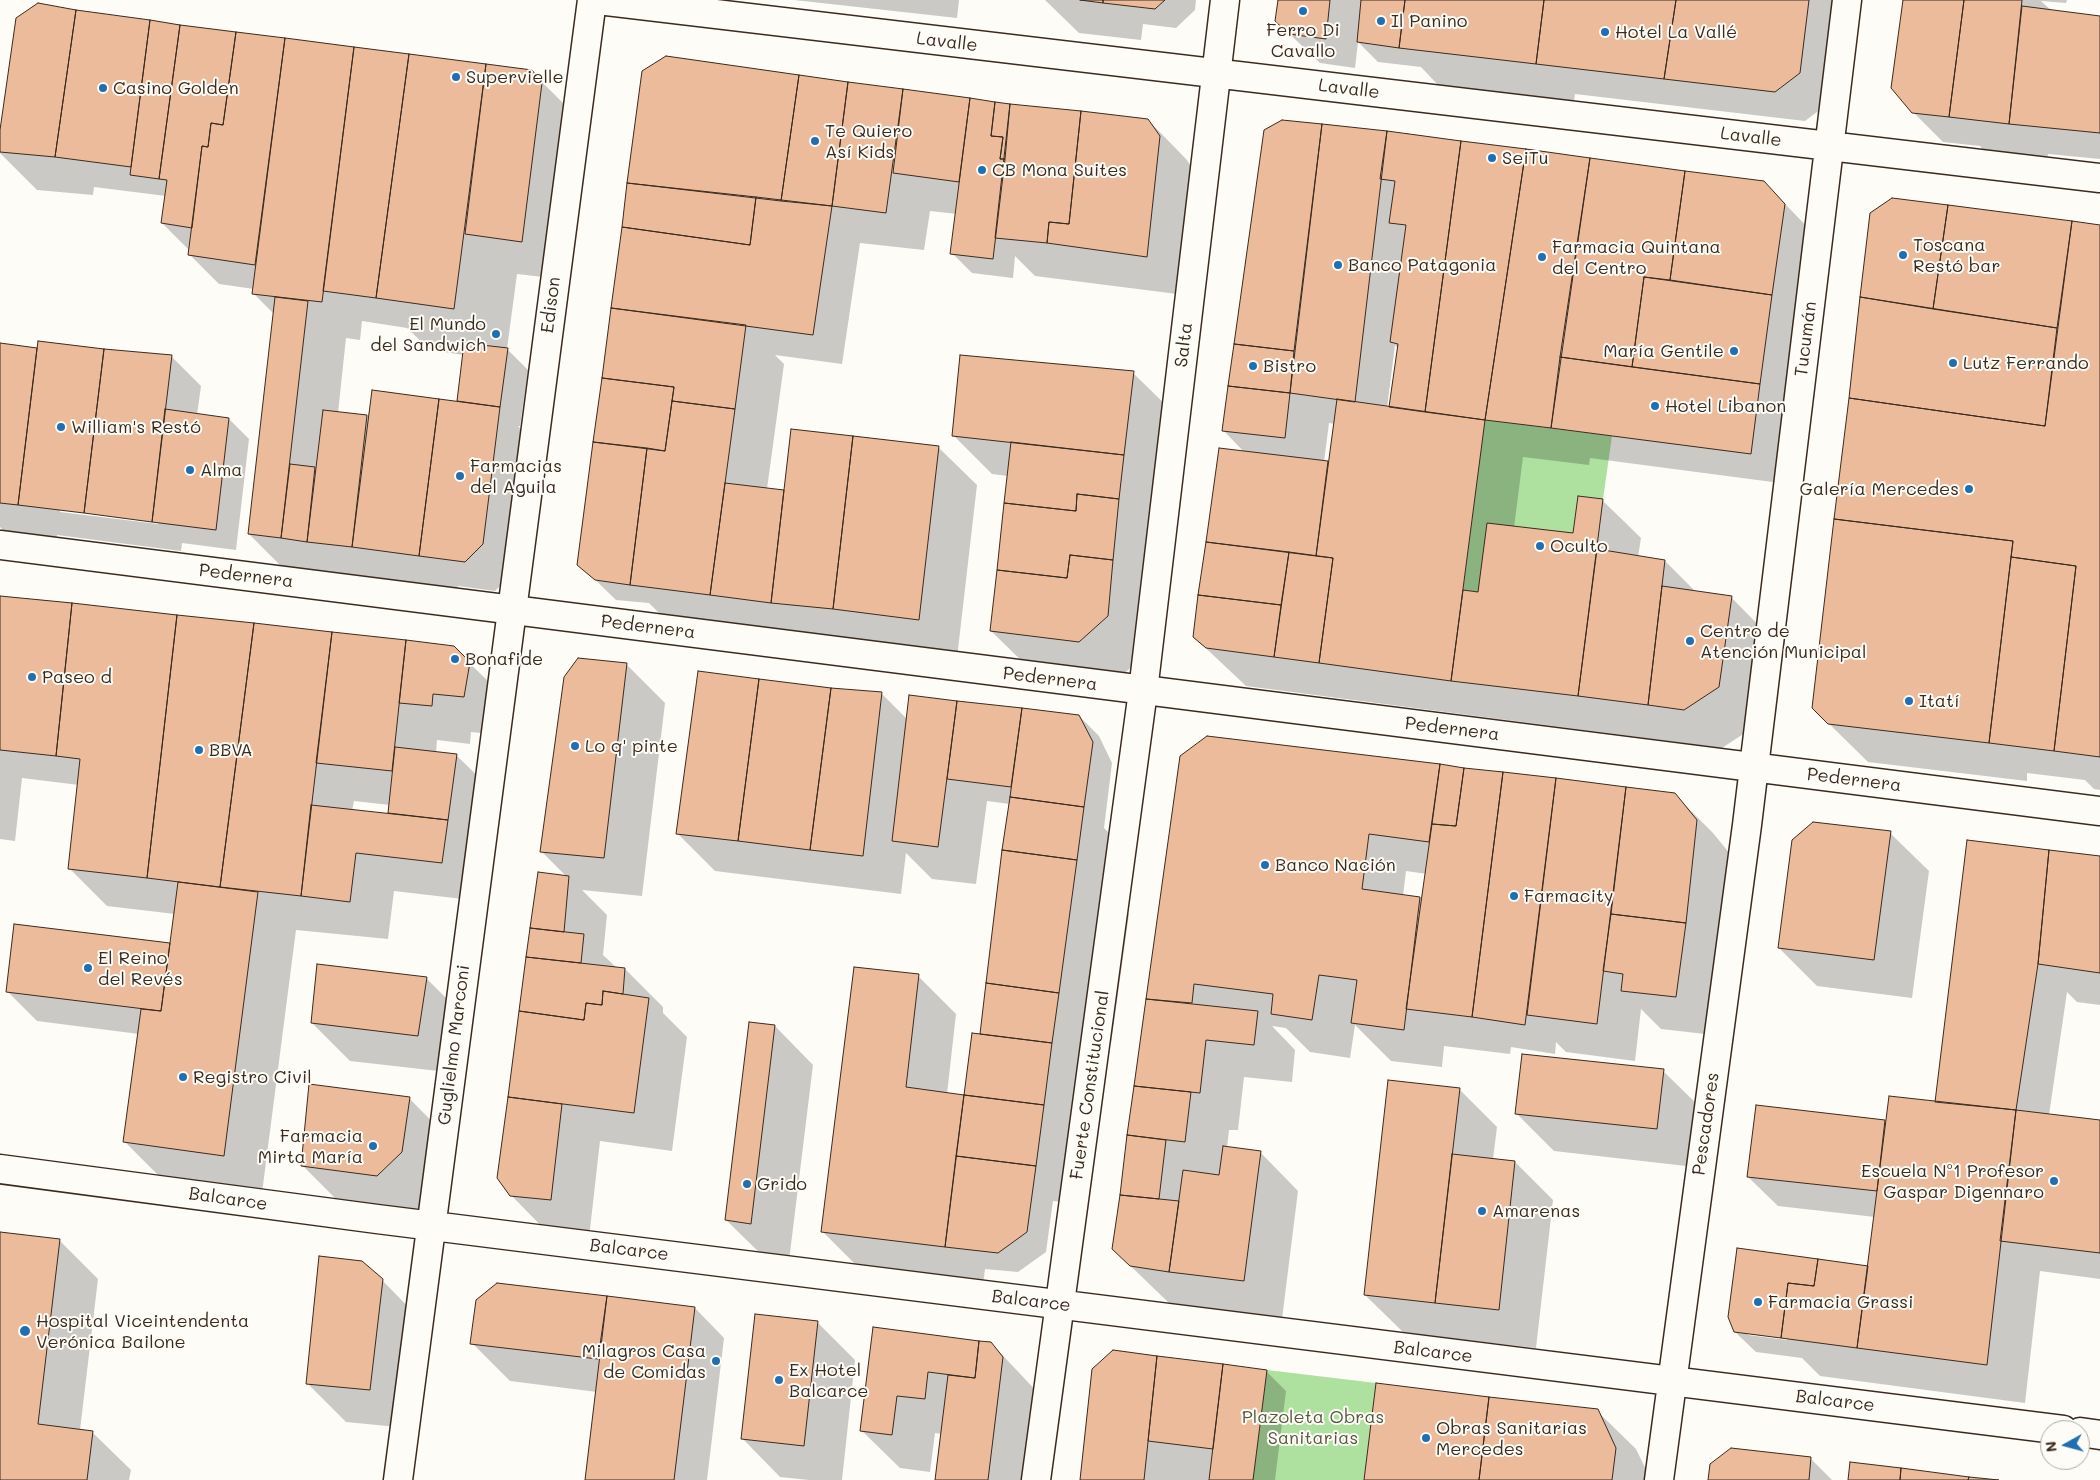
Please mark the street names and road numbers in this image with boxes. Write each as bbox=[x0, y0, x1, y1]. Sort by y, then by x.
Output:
street label: Lavalle bbox=[915, 28, 979, 56]
street label: Lavalle bbox=[1317, 75, 1381, 103]
street label: Lavalle bbox=[1719, 123, 1783, 151]
street label: Edison bbox=[537, 276, 565, 334]
street label: Tucumán bbox=[1791, 300, 1821, 378]
street label: Salta bbox=[1171, 321, 1197, 369]
street label: Pedernera bbox=[197, 559, 295, 593]
street label: Pedernera bbox=[599, 610, 697, 644]
street label: Pedernera bbox=[1001, 662, 1099, 696]
street label: Pedernera bbox=[1403, 712, 1501, 746]
street label: Pedernera bbox=[1805, 763, 1903, 797]
street label: Guglielmo Marconi bbox=[433, 964, 475, 1126]
street label: Fuerte Constitucional bbox=[1066, 989, 1114, 1181]
street label: Pescadores bbox=[1688, 1071, 1724, 1177]
street label: Balcarce bbox=[187, 1183, 269, 1215]
street label: Balcarce bbox=[588, 1234, 670, 1266]
street label: Balcarce bbox=[990, 1285, 1072, 1317]
street label: Balcarce bbox=[1392, 1336, 1474, 1368]
street label: Balcarce bbox=[1794, 1385, 1876, 1417]

